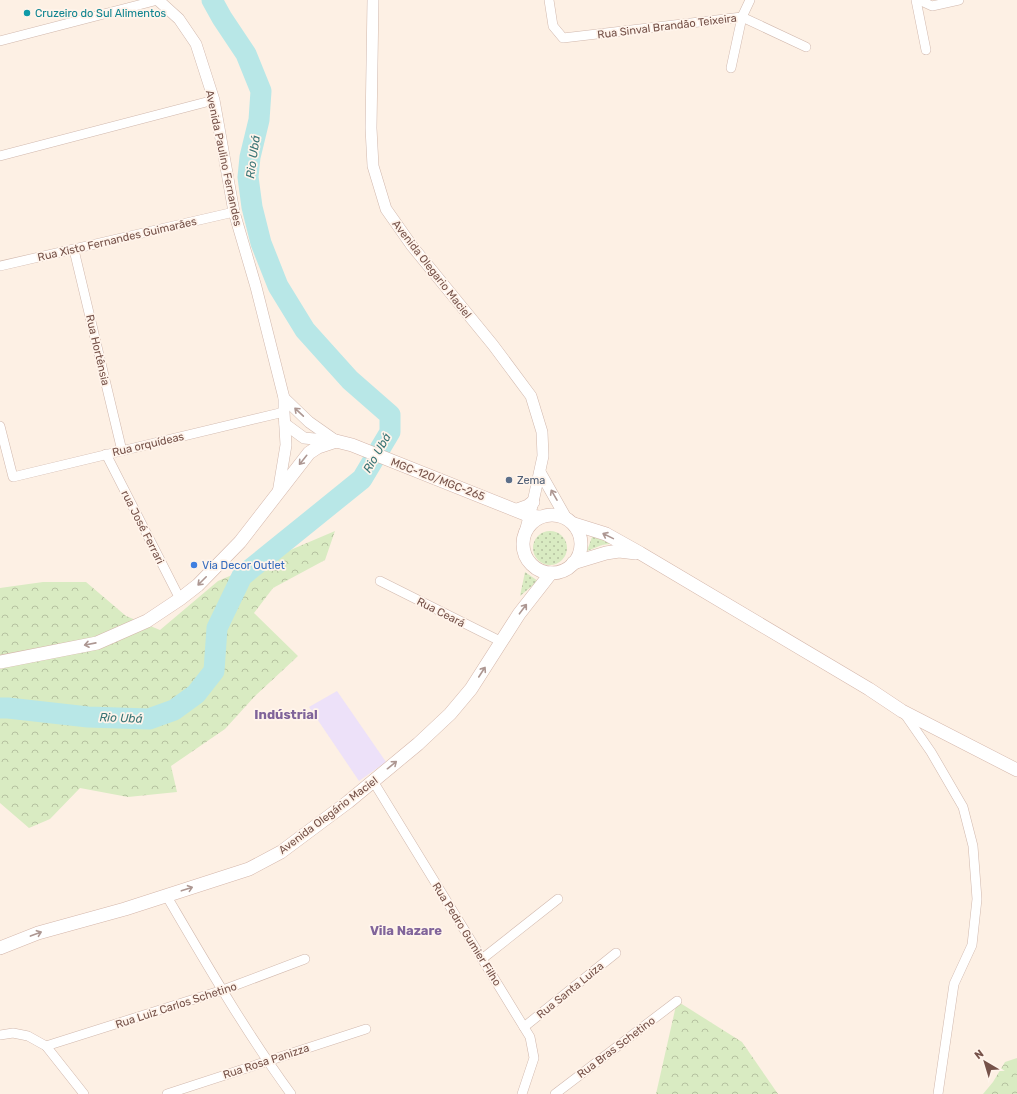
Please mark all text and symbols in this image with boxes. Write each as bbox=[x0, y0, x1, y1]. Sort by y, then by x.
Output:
place label: Cruzeiro do Sul Alimentos bbox=[35, 7, 166, 20]
marker: Cruzeiro do Sul Alimentos bbox=[22, 8, 32, 18]
street label: Rua Sinval Brandão Teixeira bbox=[597, 11, 738, 41]
street label: Avenida Paulino Fernandes bbox=[203, 89, 244, 228]
water label: Rio Ubá bbox=[243, 135, 263, 179]
street label: Rua Xisto Fernandes Guimarães bbox=[36, 215, 198, 264]
street label: Avenida Olegario Maciel bbox=[389, 218, 474, 321]
street label: Rua Hortênsia bbox=[83, 313, 112, 387]
one-way arrow bbox=[293, 407, 304, 416]
street label: Rua orquídeas bbox=[111, 430, 186, 459]
water label: Rio Ubá bbox=[360, 431, 394, 475]
one-way arrow bbox=[299, 455, 308, 466]
street label: MGC-120/MGC-265 bbox=[389, 456, 487, 504]
place label: Zema bbox=[517, 474, 545, 487]
marker: Zema bbox=[504, 475, 514, 485]
street label: rua José Ferrari bbox=[118, 488, 167, 566]
one-way arrow bbox=[549, 489, 557, 501]
one-way arrow bbox=[603, 532, 615, 539]
place label: Via Decor Outlet bbox=[202, 559, 286, 572]
marker: Via Decor Outlet bbox=[189, 560, 199, 570]
one-way arrow bbox=[197, 576, 207, 586]
street label: Rua Ceará bbox=[415, 595, 467, 630]
one-way arrow bbox=[519, 604, 528, 615]
one-way arrow bbox=[84, 641, 97, 649]
one-way arrow bbox=[478, 667, 486, 678]
district label: Indústrial bbox=[254, 707, 318, 722]
water label: Rio Ubá bbox=[99, 710, 143, 726]
one-way arrow bbox=[387, 761, 398, 770]
street label: Avenida Olegário Maciel bbox=[276, 774, 380, 857]
street label: Rua Pedro Gumier Filho bbox=[429, 880, 504, 988]
one-way arrow bbox=[181, 884, 193, 892]
district label: Vila Nazare bbox=[370, 923, 442, 938]
one-way arrow bbox=[30, 929, 42, 937]
street label: Rua Santa Luiza bbox=[534, 959, 606, 1021]
street label: Rua Luiz Carlos Schetino bbox=[114, 980, 238, 1031]
street label: Rua Bras Schetino bbox=[575, 1014, 658, 1081]
street label: Rua Rosa Panizza bbox=[221, 1041, 311, 1082]
north arrow bbox=[965, 1042, 1005, 1082]
text: N bbox=[972, 1047, 986, 1062]

